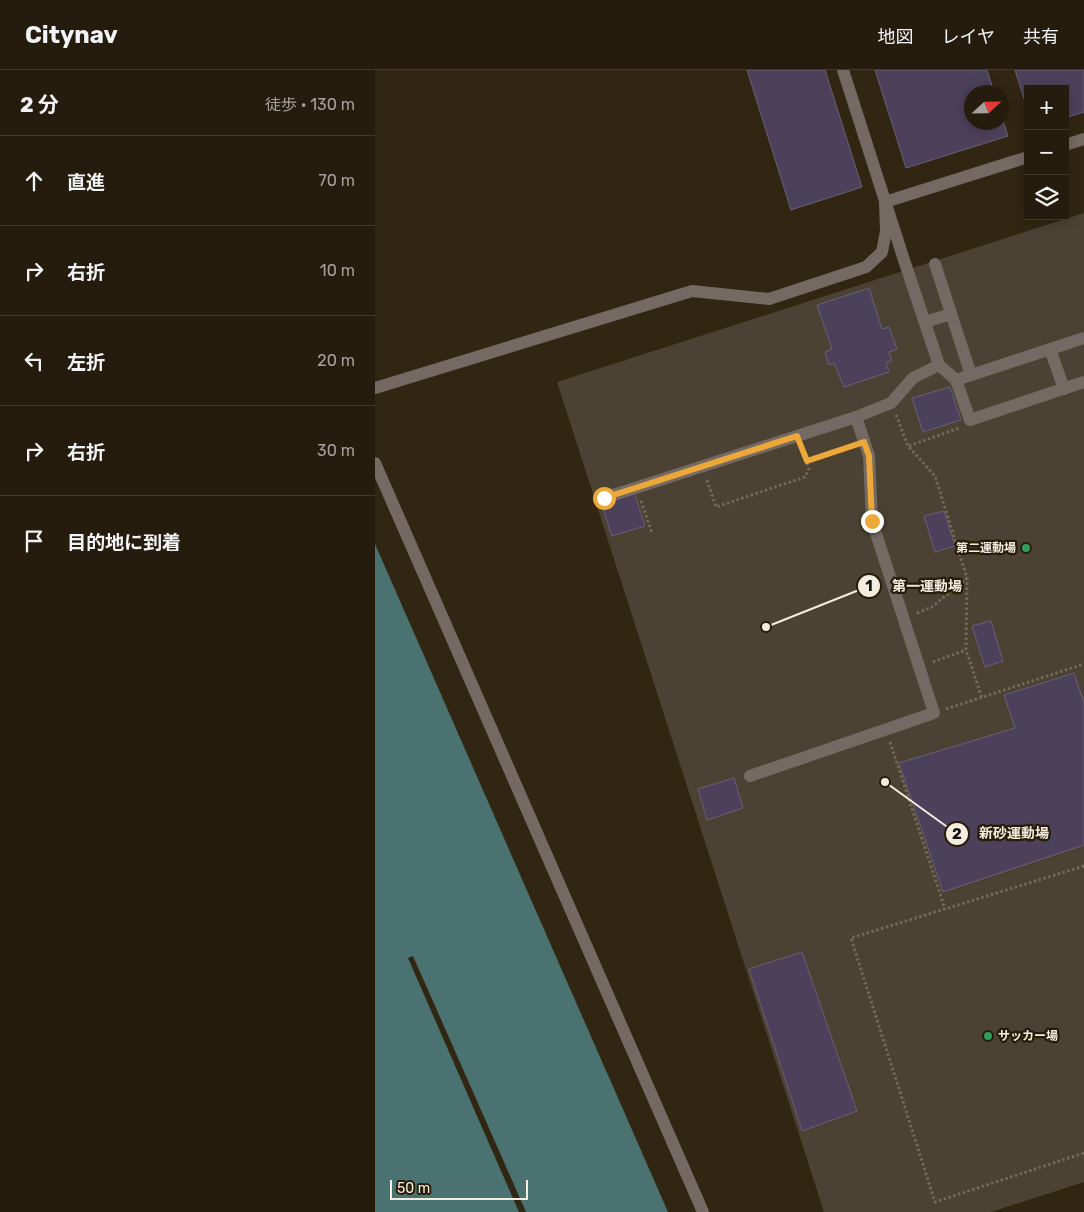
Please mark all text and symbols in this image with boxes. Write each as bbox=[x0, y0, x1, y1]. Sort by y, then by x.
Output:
text: Citynav bbox=[25, 21, 118, 49]
text: 地図 bbox=[878, 26, 914, 48]
text: レイヤ bbox=[942, 26, 995, 48]
text: 共有 bbox=[1023, 26, 1059, 48]
north arrow bbox=[964, 85, 1009, 130]
map controls bbox=[1024, 85, 1069, 220]
button: + bbox=[1024, 85, 1069, 130]
text: 2 分 bbox=[20, 92, 59, 117]
text: 徒歩 · 130 m bbox=[265, 95, 355, 114]
button: − bbox=[1024, 130, 1069, 175]
icon: ahead bbox=[20, 167, 48, 195]
text: 直進 bbox=[67, 171, 105, 194]
text: 70 m bbox=[318, 171, 355, 190]
button: layers bbox=[1024, 175, 1069, 220]
icon: right bbox=[20, 257, 48, 285]
text: 右折 bbox=[67, 261, 105, 284]
text: 10 m bbox=[320, 261, 355, 280]
icon: left bbox=[20, 347, 48, 375]
text: 左折 bbox=[67, 351, 105, 374]
text: 20 m bbox=[317, 351, 355, 370]
icon: right bbox=[20, 437, 48, 465]
text: 右折 bbox=[67, 441, 105, 464]
text: 30 m bbox=[317, 441, 355, 460]
route start bbox=[593, 487, 616, 510]
route end bbox=[861, 510, 884, 533]
icon: arrive bbox=[20, 527, 48, 555]
text: 目的地に到着 bbox=[67, 531, 181, 554]
place label: 第二運動場 bbox=[956, 541, 1016, 555]
marker: 第二運動場 bbox=[1020, 542, 1032, 554]
callout: 第一運動場 bbox=[857, 571, 972, 600]
text: 1 bbox=[865, 577, 873, 595]
text: 第一運動場 bbox=[892, 578, 962, 595]
callout: 新砂運動場 bbox=[944, 819, 1059, 848]
text: 2 bbox=[952, 825, 962, 843]
text: 新砂運動場 bbox=[979, 825, 1049, 842]
place label: サッカー場 bbox=[998, 1029, 1058, 1043]
marker: サッカー場 bbox=[982, 1030, 994, 1042]
scale bar bbox=[390, 1177, 527, 1200]
text: 50 m bbox=[397, 1180, 430, 1197]

